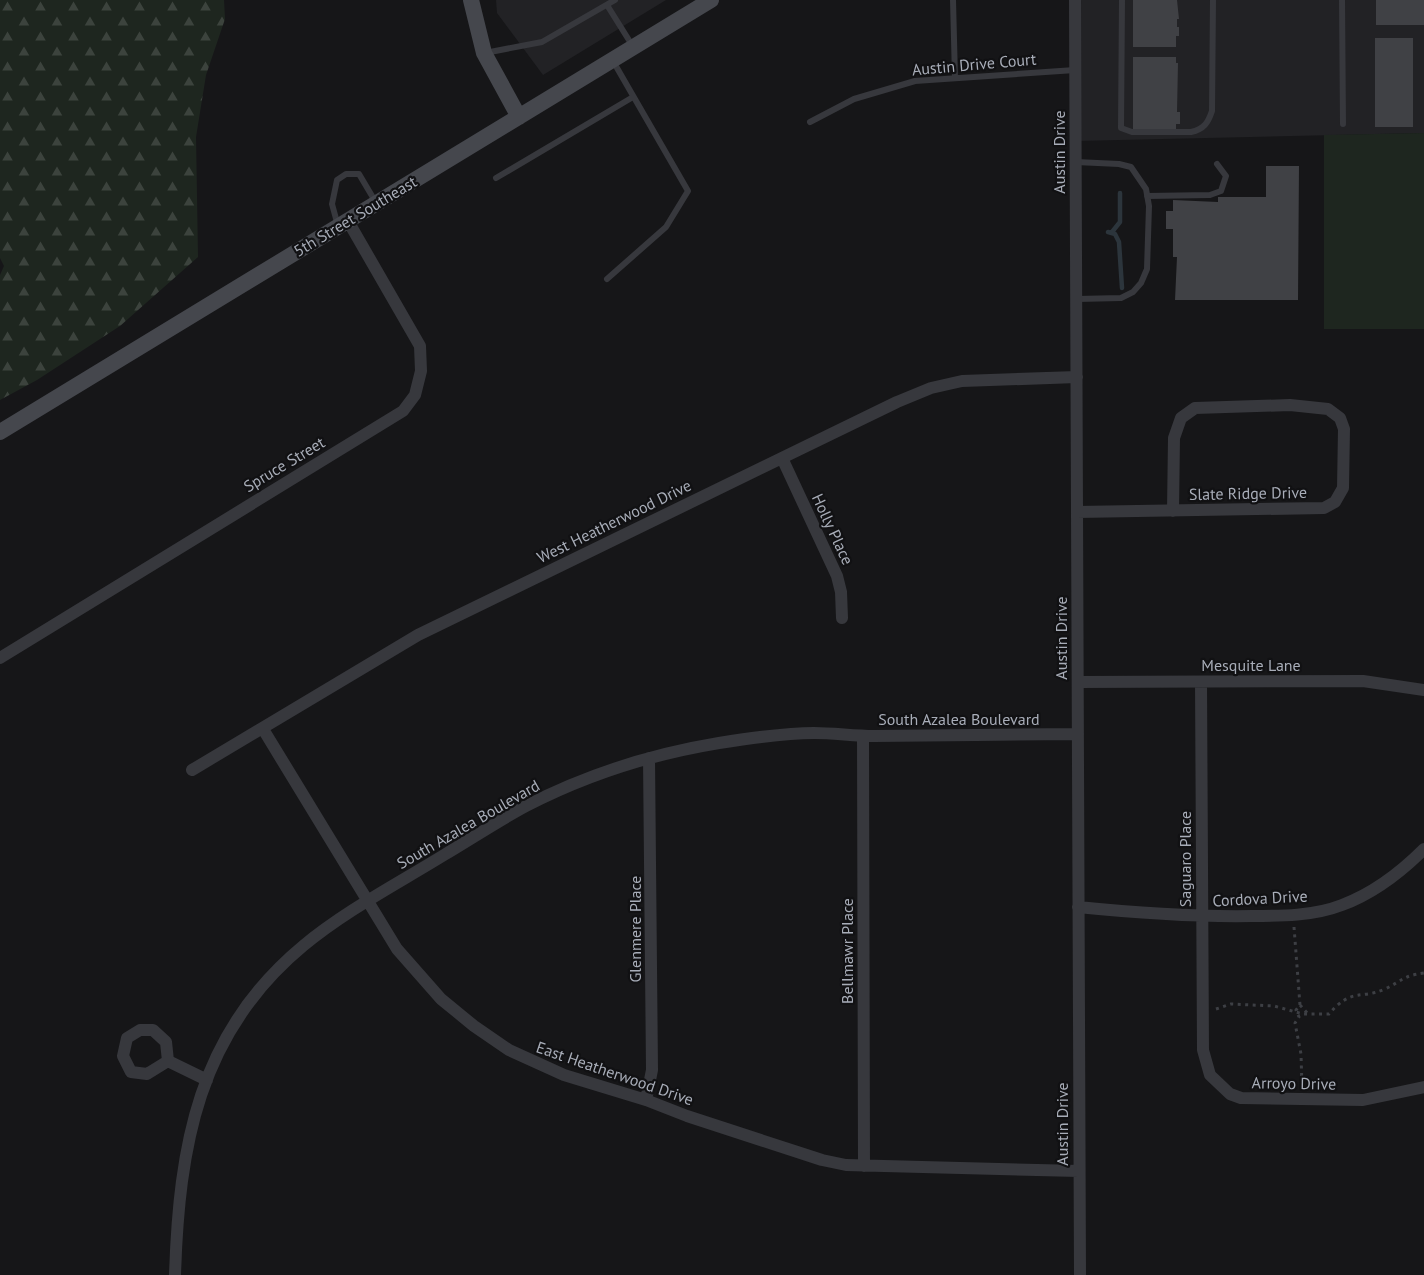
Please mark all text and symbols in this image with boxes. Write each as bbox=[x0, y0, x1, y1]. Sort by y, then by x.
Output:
street label: Austin Drive Court bbox=[911, 49, 1038, 79]
street label: Austin Drive bbox=[1049, 110, 1069, 194]
street label: 5th Street Southeast bbox=[290, 171, 421, 261]
street label: Spruce Street bbox=[240, 432, 329, 496]
street label: West Heatherwood Drive bbox=[534, 475, 694, 567]
street label: Slate Ridge Drive bbox=[1189, 482, 1307, 504]
street label: Holly Place bbox=[808, 490, 858, 568]
street label: Austin Drive bbox=[1051, 596, 1071, 680]
street label: Mesquite Lane bbox=[1201, 655, 1301, 675]
street label: South Azalea Boulevard bbox=[878, 709, 1040, 729]
street label: South Azalea Boulevard bbox=[393, 775, 543, 873]
street label: Saguaro Place bbox=[1175, 811, 1195, 907]
street label: Glenmere Place bbox=[625, 876, 645, 982]
street label: Cordova Drive bbox=[1212, 886, 1308, 910]
street label: Bellmawr Place bbox=[837, 898, 857, 1004]
street label: East Heatherwood Drive bbox=[534, 1037, 696, 1109]
street label: Arroyo Drive bbox=[1252, 1072, 1336, 1094]
street label: Austin Drive bbox=[1052, 1082, 1072, 1166]

